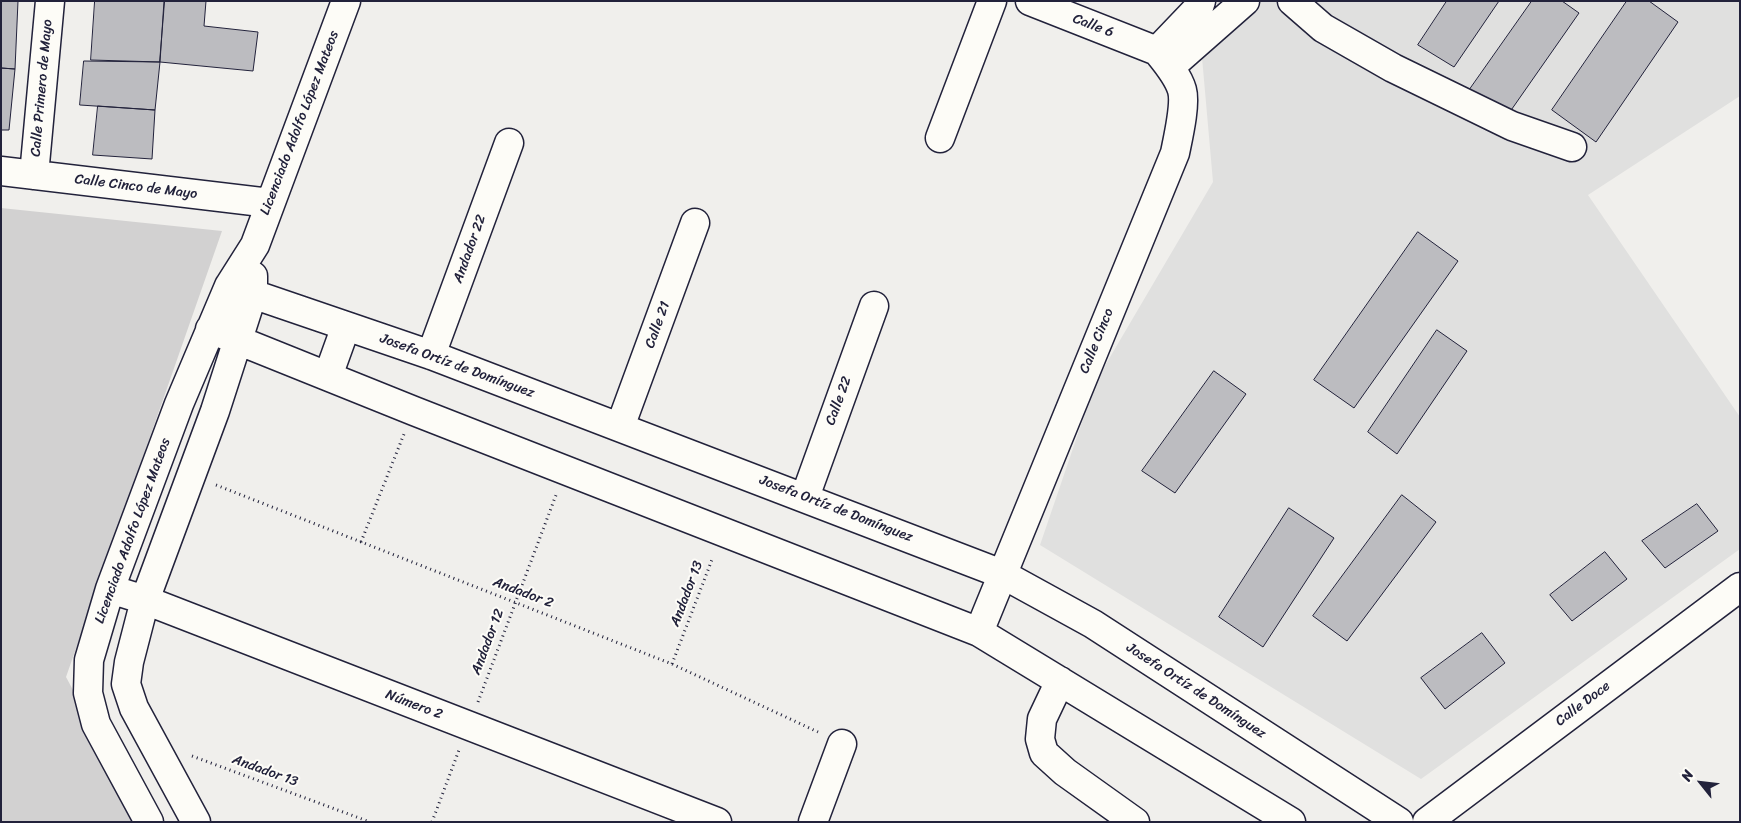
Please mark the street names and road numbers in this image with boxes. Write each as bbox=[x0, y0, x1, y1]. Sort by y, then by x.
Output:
street label: Calle 6 bbox=[1070, 11, 1116, 41]
street label: Calle Primero de Mayo bbox=[28, 19, 56, 157]
street label: Licenciado Adolfo López Mateos bbox=[257, 28, 343, 218]
street label: Calle Cinco de Mayo bbox=[74, 171, 198, 203]
street label: Andador 22 bbox=[450, 213, 490, 285]
street label: Calle 21 bbox=[642, 299, 674, 351]
street label: Calle Cinco bbox=[1076, 306, 1118, 376]
street label: Josefa Ortíz de Domínguez bbox=[378, 330, 536, 402]
street label: Calle 22 bbox=[822, 374, 856, 428]
street label: Licenciado Adolfo López Mateos bbox=[92, 436, 174, 626]
street label: Josefa Ortíz de Domínguez bbox=[757, 472, 915, 546]
street label: Andador 13 bbox=[667, 559, 707, 629]
street label: Andador 2 bbox=[491, 574, 555, 612]
street label: Andador 12 bbox=[468, 607, 508, 677]
street label: Josefa Ortíz de Domínguez bbox=[1123, 640, 1269, 742]
street label: Calle Doce bbox=[1552, 678, 1614, 730]
street label: Número 2 bbox=[383, 686, 445, 724]
street label: Andador 13 bbox=[230, 751, 300, 791]

